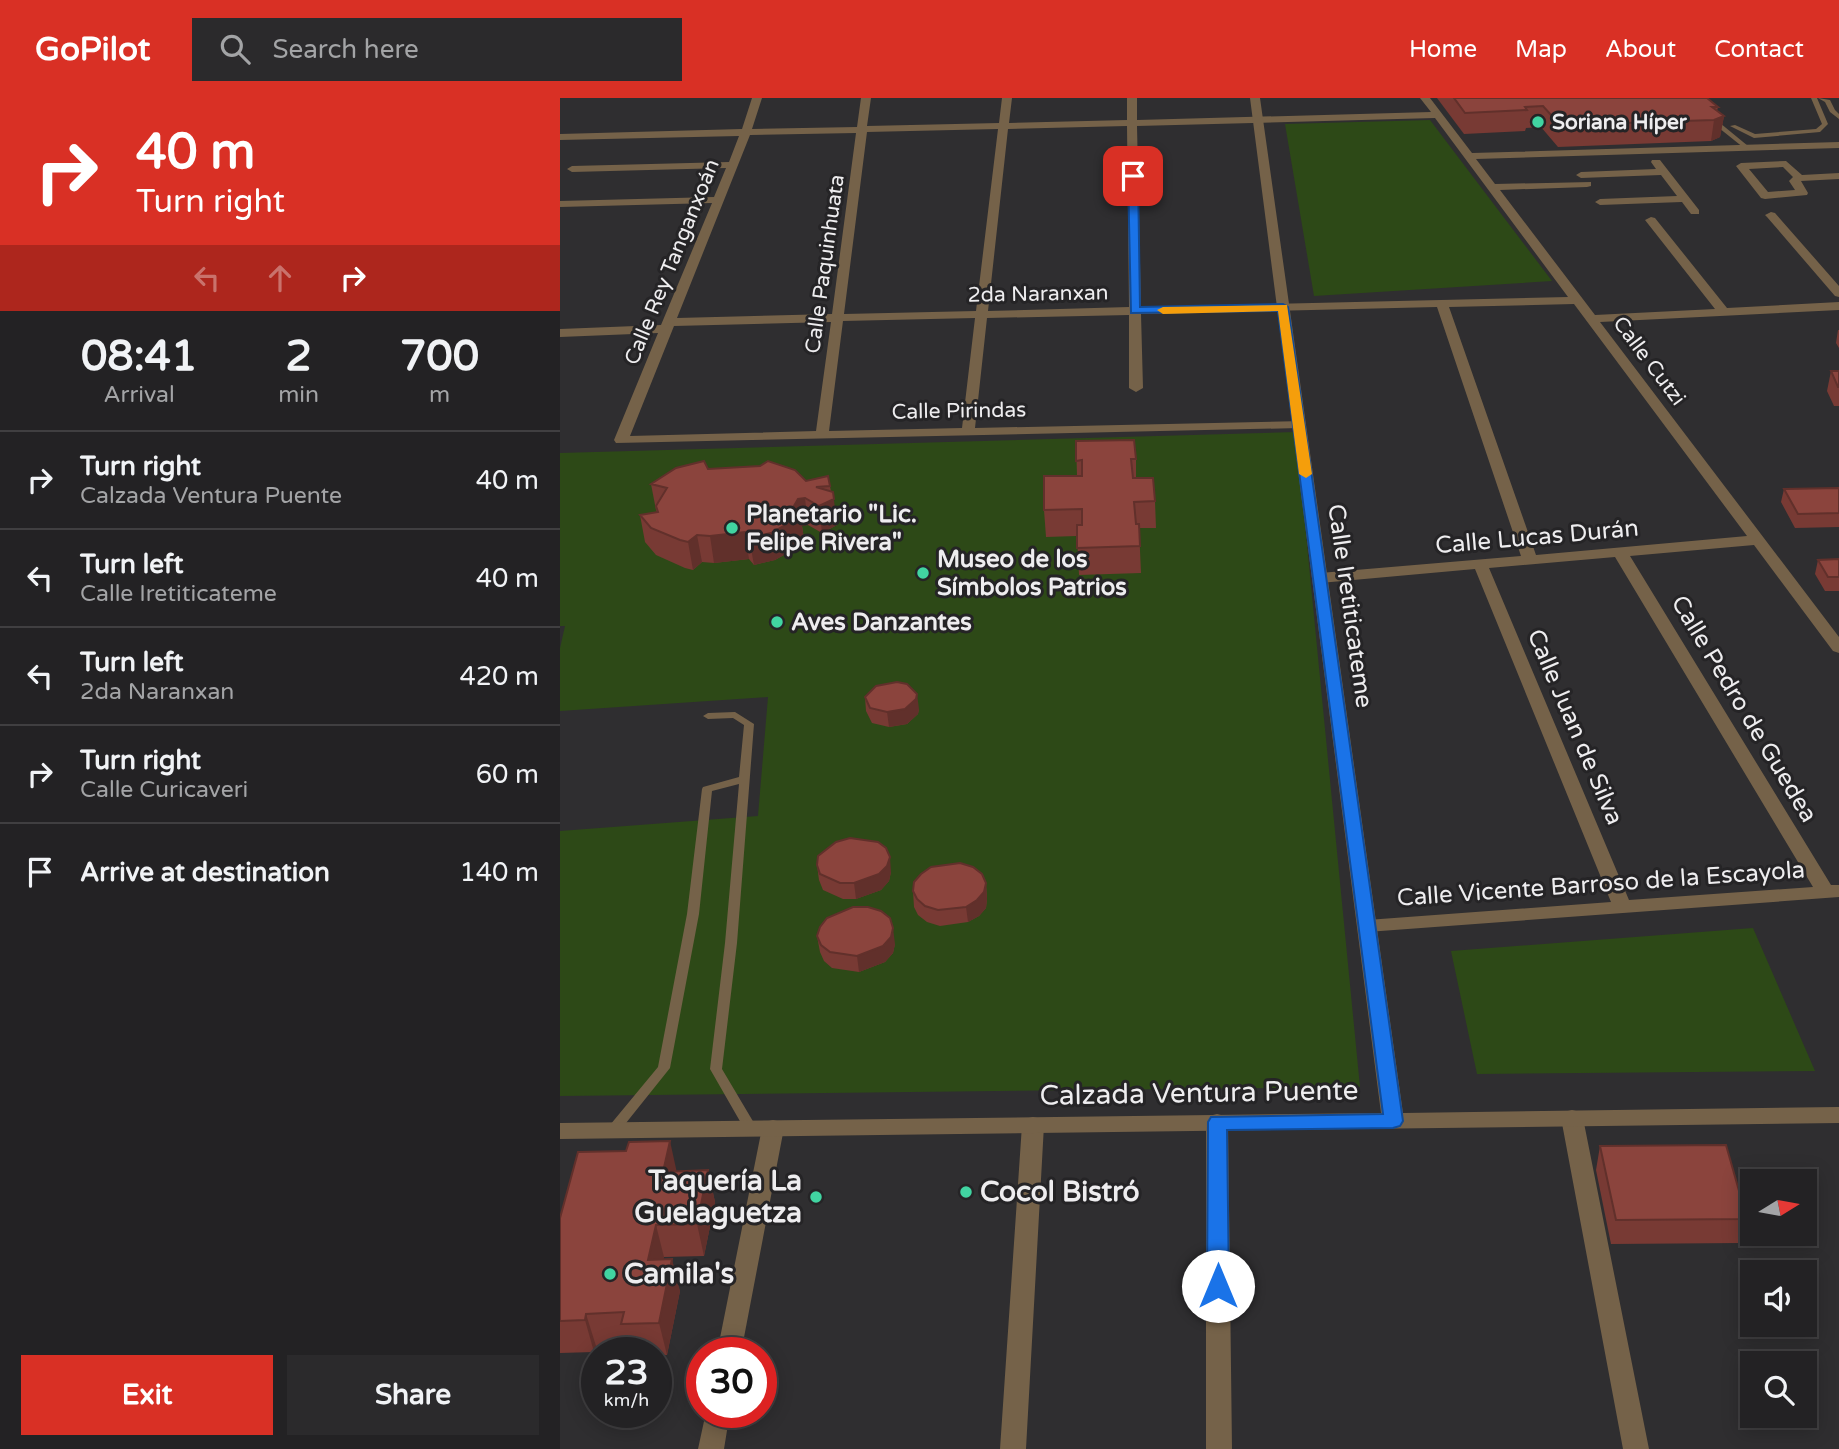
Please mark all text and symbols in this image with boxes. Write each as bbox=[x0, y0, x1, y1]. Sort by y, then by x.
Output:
search box bbox=[192, 18, 682, 81]
text: GoPilot bbox=[35, 30, 150, 69]
icon: search bbox=[216, 30, 254, 68]
text: Search here bbox=[272, 34, 419, 65]
text: Home bbox=[1409, 35, 1477, 64]
text: Map bbox=[1515, 35, 1567, 64]
text: About bbox=[1605, 35, 1676, 64]
text: Contact bbox=[1714, 35, 1804, 64]
place label: Soriana Híper bbox=[1552, 110, 1688, 135]
marker: Soriana Híper bbox=[1530, 114, 1546, 130]
text: 40 m bbox=[136, 123, 255, 182]
icon: right bbox=[21, 126, 112, 217]
pin bbox=[1103, 146, 1163, 206]
street label: Calle Rey Tanganxoán bbox=[619, 155, 725, 369]
icon: arrive bbox=[1114, 157, 1152, 195]
street label: Calle Paquinhuata bbox=[800, 173, 850, 355]
text: Turn right bbox=[136, 183, 285, 221]
icon: left bbox=[188, 259, 226, 297]
icon: ahead bbox=[261, 259, 299, 297]
icon: right bbox=[334, 259, 372, 297]
street label: 2da Naranxan bbox=[967, 280, 1109, 308]
street label: Calle Cutzi bbox=[1607, 312, 1691, 410]
text: 08:41 bbox=[81, 331, 197, 382]
text: 2 bbox=[285, 331, 312, 382]
text: 700 bbox=[400, 331, 479, 382]
text: Arrival bbox=[104, 381, 175, 409]
text: min bbox=[278, 381, 319, 409]
text: m bbox=[429, 381, 450, 409]
street label: Calle Pirindas bbox=[892, 397, 1026, 425]
text: Turn right bbox=[80, 451, 201, 482]
icon: right bbox=[21, 461, 59, 499]
text: 40 m bbox=[476, 465, 539, 496]
text: Calzada Ventura Puente bbox=[80, 482, 342, 510]
place label: Planetario "Lic. Felipe Rivera" bbox=[746, 500, 917, 557]
street label: Calle Iretiticateme bbox=[1321, 502, 1379, 710]
street label: Calle Lucas Durán bbox=[1434, 514, 1640, 560]
marker: Planetario "Lic. Felipe Rivera" bbox=[724, 520, 740, 536]
place label: Museo de los Símbolos Patrios bbox=[937, 545, 1127, 602]
text: Turn left bbox=[80, 549, 183, 580]
icon: left bbox=[21, 559, 59, 597]
text: 40 m bbox=[476, 563, 539, 594]
marker: Museo de los Símbolos Patrios bbox=[915, 565, 931, 581]
text: Calle Iretiticateme bbox=[80, 580, 277, 608]
street label: Calle Pedro de Guedea bbox=[1665, 590, 1823, 828]
place label: Aves Danzantes bbox=[791, 608, 972, 637]
marker: Aves Danzantes bbox=[769, 614, 785, 630]
street label: Calle Juan de Silva bbox=[1521, 625, 1629, 829]
text: Turn left bbox=[80, 647, 183, 678]
icon: left bbox=[21, 657, 59, 695]
text: 420 m bbox=[459, 661, 539, 692]
text: 2da Naranxan bbox=[80, 678, 234, 706]
text: Turn right bbox=[80, 745, 201, 776]
icon: right bbox=[21, 755, 59, 793]
text: 60 m bbox=[476, 759, 539, 790]
text: Calle Curicaveri bbox=[80, 776, 248, 804]
icon: arrive bbox=[21, 853, 59, 891]
street label: Calle Vicente Barroso de la Escayola bbox=[1396, 855, 1806, 913]
text: Arrive at destination bbox=[80, 857, 330, 888]
text: 140 m bbox=[459, 857, 539, 888]
street label: Calzada Ventura Puente bbox=[1039, 1073, 1359, 1113]
place label: Taquería La Guelaguetza bbox=[634, 1164, 802, 1230]
north arrow bbox=[1740, 1169, 1816, 1246]
map controls bbox=[1740, 1169, 1817, 1428]
place label: Cocol Bistró bbox=[980, 1175, 1140, 1209]
marker: Cocol Bistró bbox=[958, 1184, 974, 1200]
marker: Taquería La Guelaguetza bbox=[808, 1189, 824, 1205]
position arrow bbox=[1181, 1249, 1255, 1323]
place label: Camila's bbox=[624, 1257, 734, 1291]
button: sound bbox=[1740, 1260, 1817, 1337]
marker: Camila's bbox=[602, 1266, 618, 1282]
speed limit sign: 30 bbox=[686, 1337, 777, 1428]
button: search bbox=[1740, 1351, 1817, 1428]
text: 23 bbox=[605, 1352, 648, 1394]
button: Exit bbox=[21, 1355, 273, 1435]
button: Share bbox=[287, 1355, 539, 1435]
text: km/h bbox=[604, 1389, 649, 1411]

